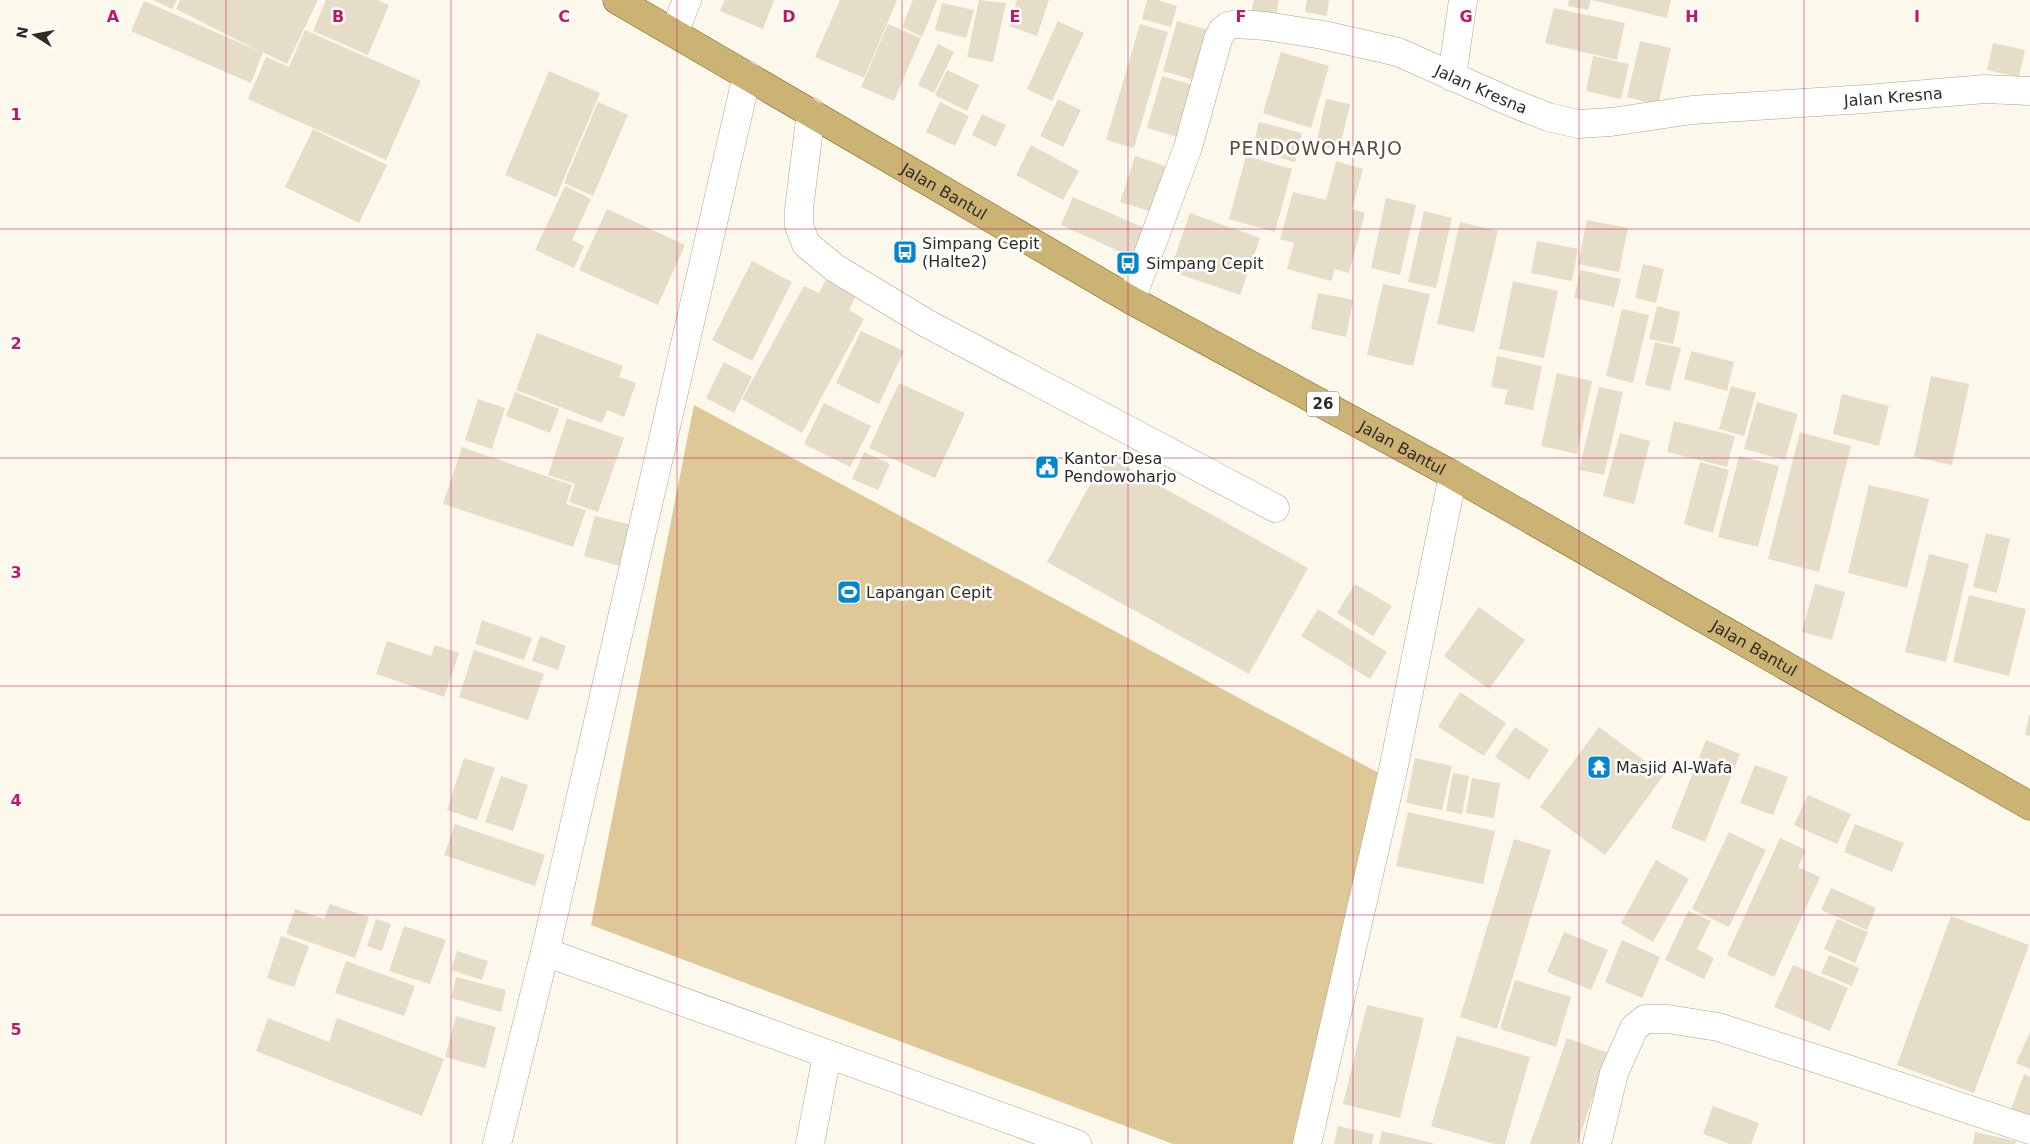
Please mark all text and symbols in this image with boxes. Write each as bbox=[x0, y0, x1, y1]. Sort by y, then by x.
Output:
text: A bbox=[107, 7, 120, 26]
text: B bbox=[332, 7, 344, 26]
text: C bbox=[558, 7, 570, 26]
text: D bbox=[782, 7, 796, 26]
text: E bbox=[1010, 7, 1020, 26]
text: F bbox=[1236, 7, 1246, 26]
text: G bbox=[1459, 7, 1473, 26]
text: H bbox=[1685, 7, 1699, 26]
text: I bbox=[1914, 7, 1920, 26]
north arrow bbox=[10, 10, 60, 60]
text: N bbox=[13, 25, 31, 40]
street label: Jalan Kresna bbox=[1431, 60, 1530, 117]
street label: Jalan Kresna bbox=[1842, 83, 1943, 110]
text: 1 bbox=[10, 105, 22, 124]
district label: PENDOWOHARJO bbox=[1229, 137, 1403, 159]
street label: Jalan Bantul bbox=[897, 158, 991, 223]
place label: Simpang Cepit (Halte2) bbox=[922, 234, 1039, 271]
bus stop icon: Simpang Cepit (Halte2) bbox=[892, 239, 918, 265]
bus stop icon: Simpang Cepit bbox=[1115, 250, 1141, 276]
place label: Simpang Cepit bbox=[1146, 254, 1263, 273]
text: 2 bbox=[10, 334, 22, 353]
road number: 26 bbox=[1307, 392, 1339, 416]
street label: Jalan Bantul bbox=[1355, 416, 1449, 479]
place label: Kantor Desa Pendowoharjo bbox=[1064, 449, 1177, 486]
public building icon: Kantor Desa Pendowoharjo bbox=[1034, 454, 1060, 480]
text: 3 bbox=[10, 563, 22, 582]
sports icon: Lapangan Cepit bbox=[836, 579, 862, 605]
place label: Lapangan Cepit bbox=[866, 583, 992, 602]
street label: Jalan Bantul bbox=[1707, 615, 1801, 680]
temple icon: Masjid Al-Wafa bbox=[1586, 754, 1612, 780]
place label: Masjid Al-Wafa bbox=[1616, 758, 1733, 777]
text: 4 bbox=[10, 791, 22, 810]
text: 5 bbox=[10, 1020, 22, 1039]

